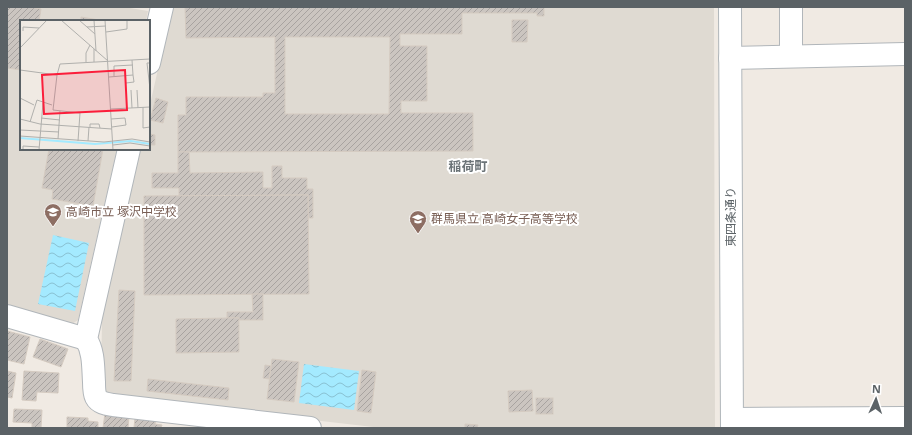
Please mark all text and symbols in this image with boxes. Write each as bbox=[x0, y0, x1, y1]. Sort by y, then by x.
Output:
inset map bbox=[20, 20, 150, 150]
district label: 稲荷町 bbox=[448, 157, 488, 175]
street label: 東四条通り bbox=[722, 187, 739, 247]
school or university icon: 高崎市立 塚沢中学校 bbox=[43, 202, 63, 227]
place label: 高崎市立 塚沢中学校 bbox=[66, 203, 177, 220]
school or university icon: 群馬県立 高崎女子高等学校 bbox=[408, 209, 428, 234]
place label: 群馬県立 高崎女子高等学校 bbox=[431, 210, 578, 227]
north arrow bbox=[856, 379, 896, 419]
text: N bbox=[872, 381, 881, 396]

